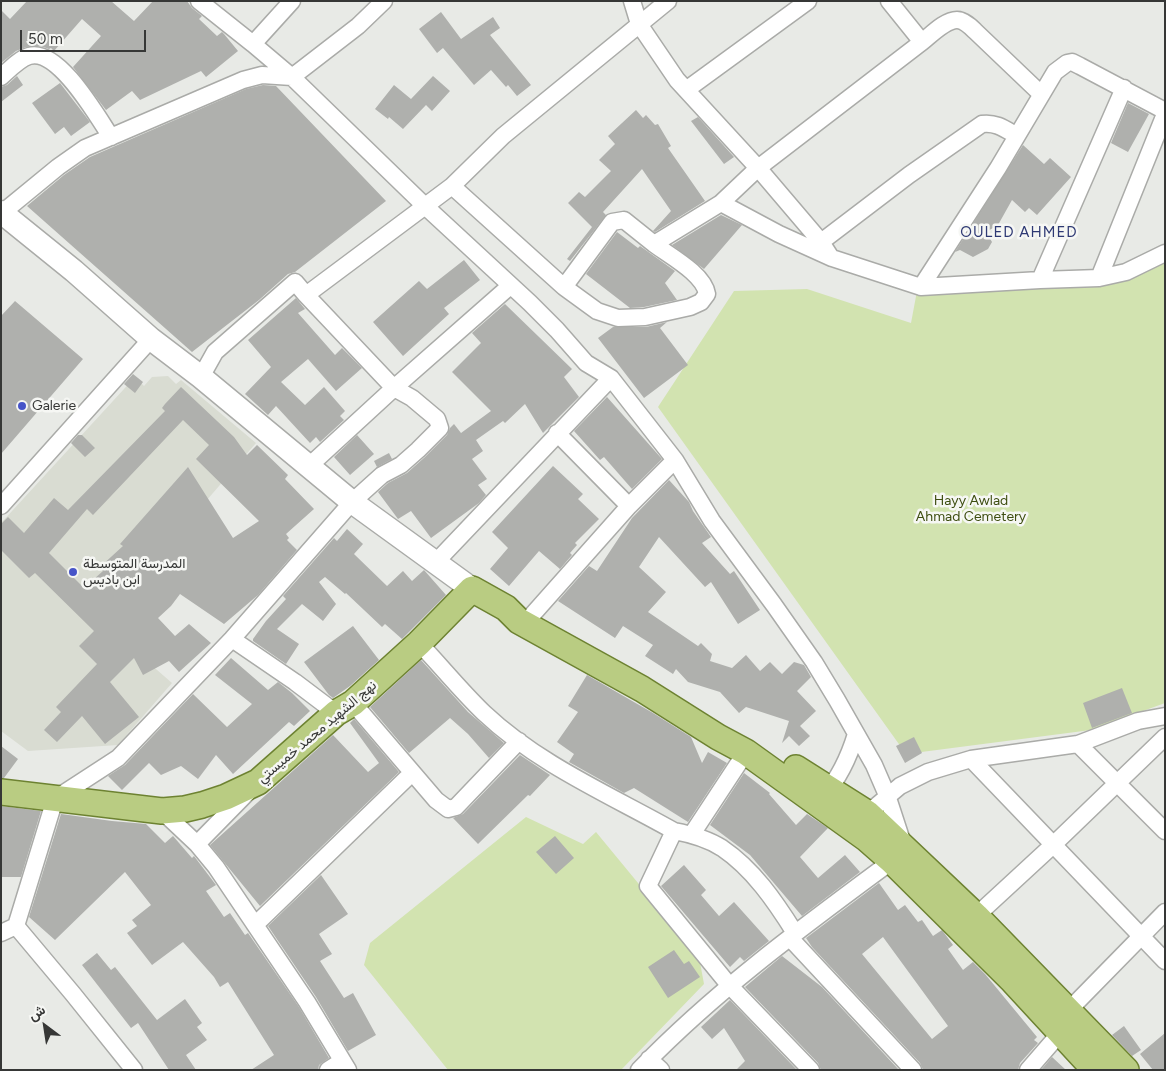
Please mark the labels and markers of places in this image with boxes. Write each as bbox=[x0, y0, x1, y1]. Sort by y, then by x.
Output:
place label: Galerie bbox=[32, 398, 76, 414]
marker: Galerie bbox=[16, 400, 28, 412]
place label: المدرسة المتوسطة ابن باديس bbox=[83, 556, 186, 588]
marker: المدرسة المتوسطة ابن باديس bbox=[67, 566, 79, 578]

